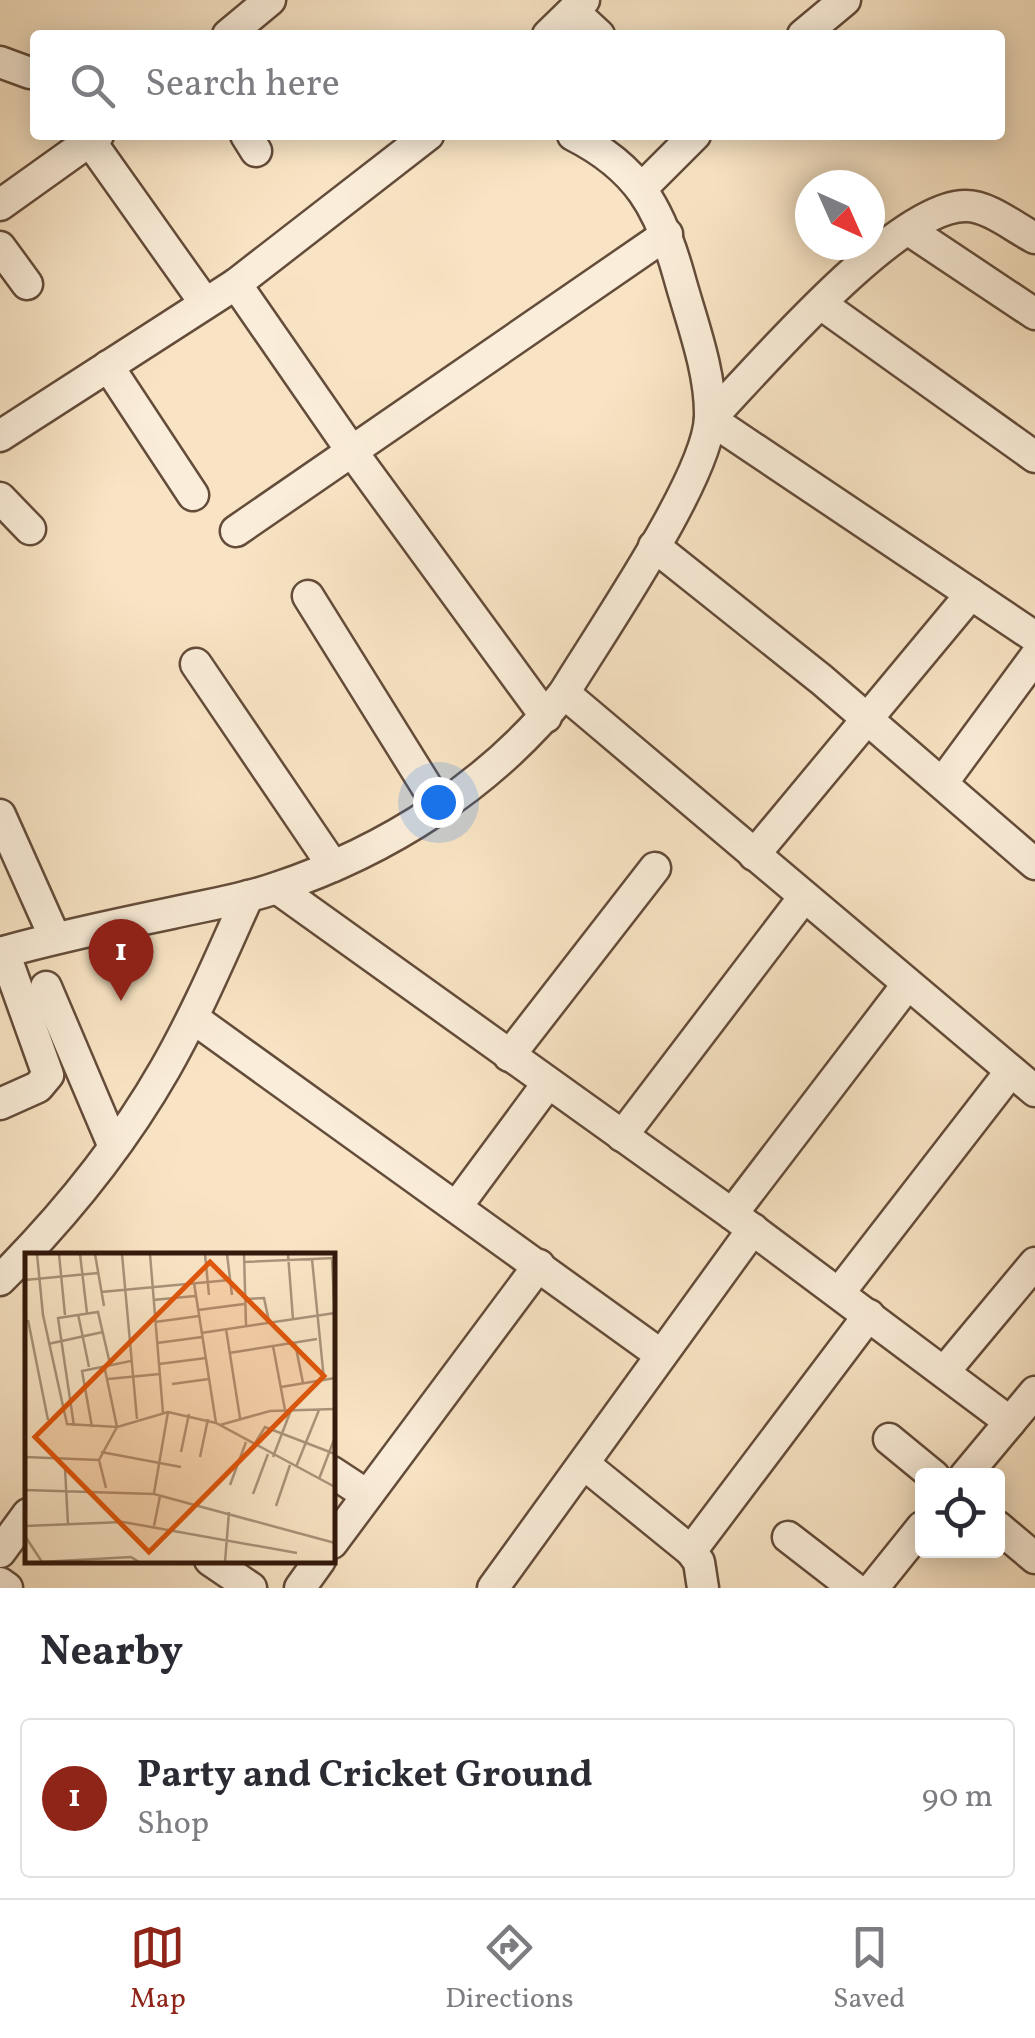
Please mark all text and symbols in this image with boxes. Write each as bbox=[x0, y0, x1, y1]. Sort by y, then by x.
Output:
search box bbox=[30, 30, 1005, 140]
icon: search bbox=[65, 58, 120, 113]
text: Search here bbox=[145, 59, 340, 112]
north arrow bbox=[795, 170, 885, 260]
your location bbox=[413, 777, 464, 828]
pin: 1 bbox=[88, 918, 154, 1001]
inset map bbox=[25, 1253, 335, 1563]
map controls bbox=[915, 1468, 1005, 1558]
button: locate bbox=[915, 1468, 1005, 1558]
text: Nearby bbox=[40, 1624, 183, 1683]
text: Party and Cricket Ground bbox=[137, 1750, 593, 1803]
text: 1 bbox=[68, 1776, 81, 1820]
text: 90 m bbox=[922, 1776, 993, 1820]
text: Shop bbox=[137, 1803, 209, 1847]
tab: Map bbox=[130, 1920, 186, 2019]
tab: Directions bbox=[445, 1920, 574, 2019]
tab: Saved bbox=[833, 1920, 905, 2019]

